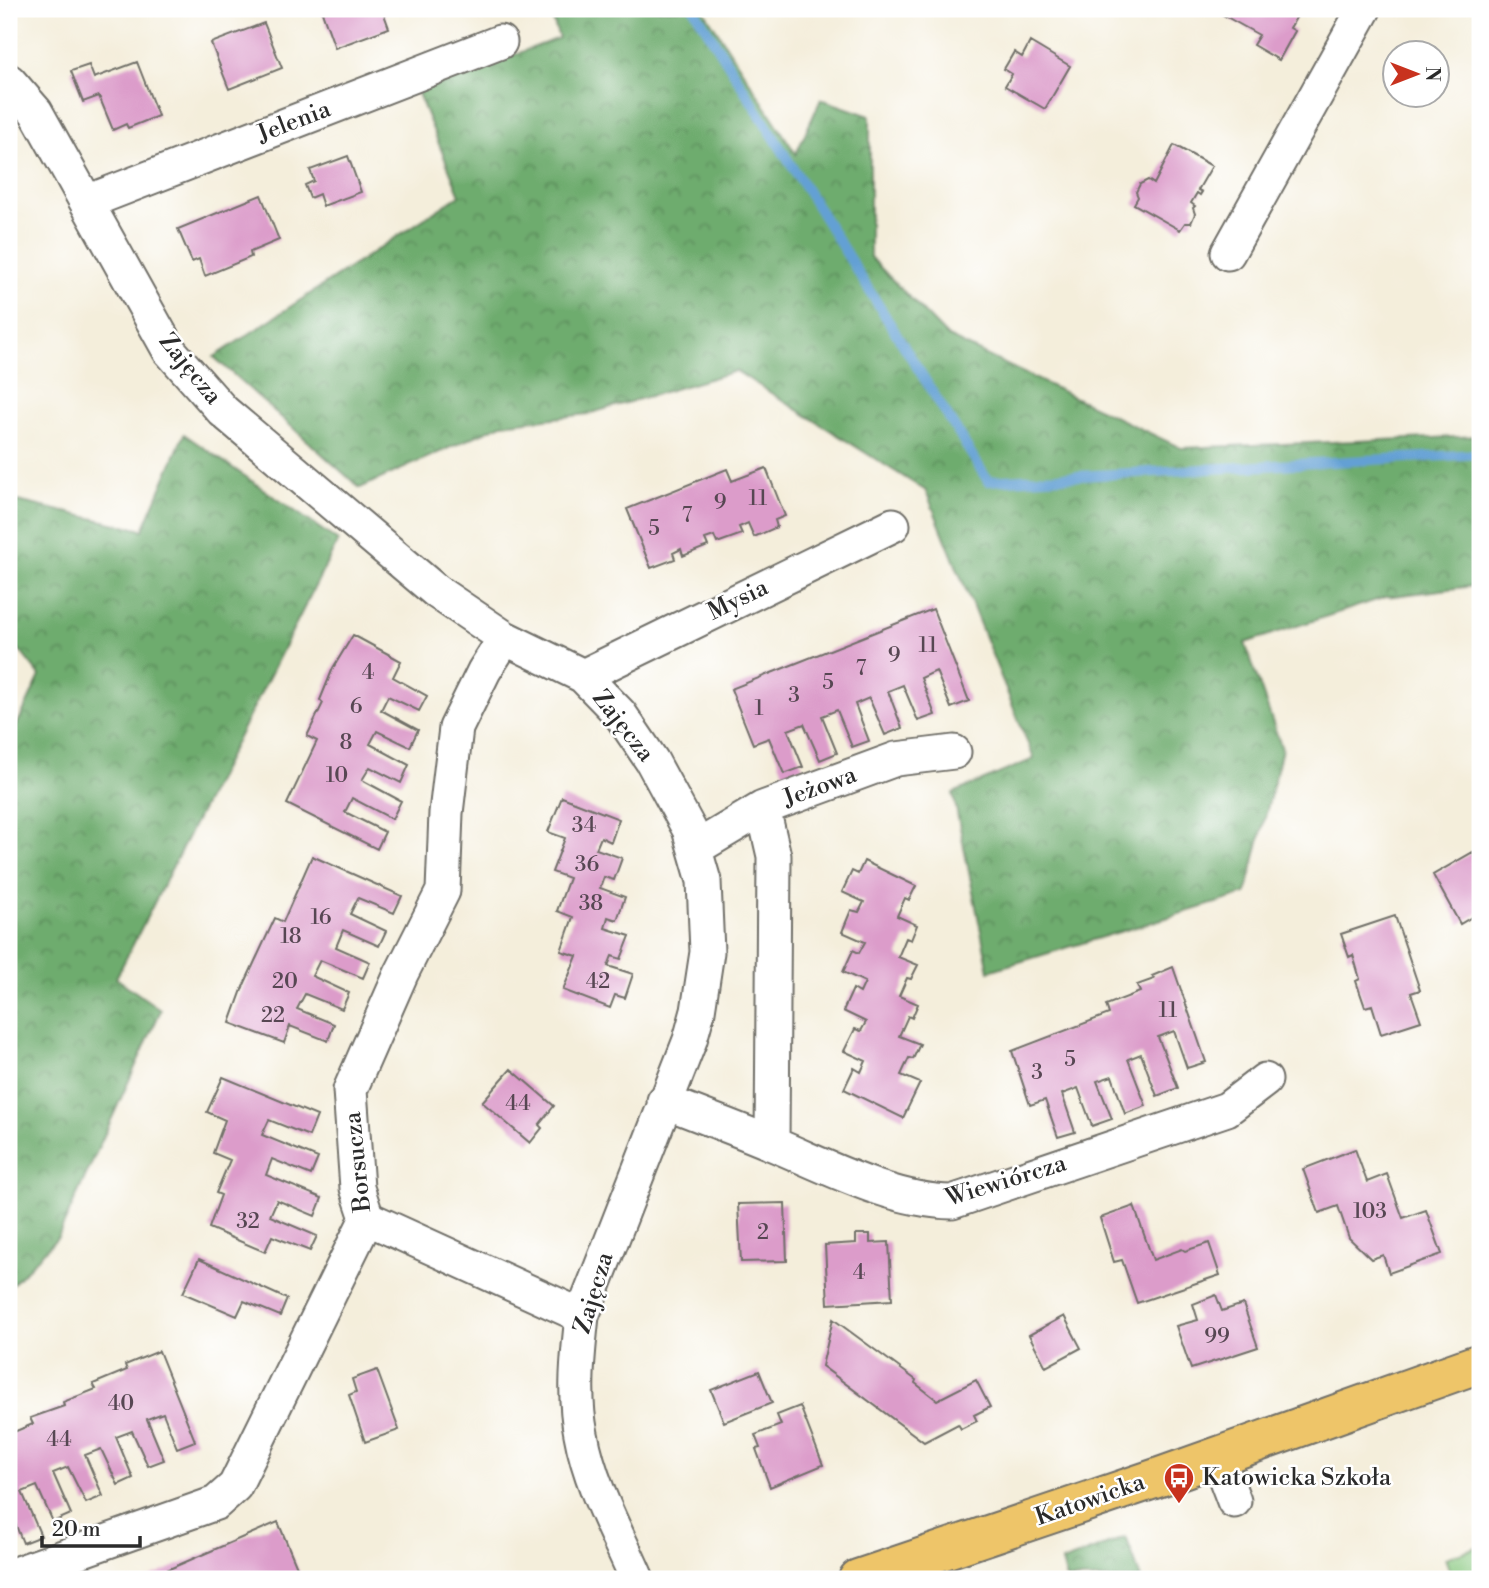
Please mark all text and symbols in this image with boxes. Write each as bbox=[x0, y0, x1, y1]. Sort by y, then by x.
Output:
north arrow bbox=[1380, 38, 1450, 108]
text: N bbox=[1420, 66, 1444, 82]
street label: Jelenia bbox=[252, 94, 336, 150]
street label: Zajęcza bbox=[152, 327, 228, 412]
house number: 11 bbox=[749, 486, 767, 512]
house number: 9 bbox=[714, 490, 726, 516]
house number: 7 bbox=[682, 503, 693, 529]
house number: 5 bbox=[648, 516, 660, 542]
street label: Mysia bbox=[703, 572, 774, 627]
house number: 11 bbox=[919, 633, 937, 659]
house number: 9 bbox=[888, 643, 900, 669]
house number: 7 bbox=[856, 656, 867, 682]
house number: 4 bbox=[362, 660, 374, 686]
house number: 5 bbox=[822, 670, 834, 696]
house number: 3 bbox=[788, 683, 800, 709]
street label: Zajęcza bbox=[586, 684, 661, 769]
house number: 6 bbox=[350, 694, 363, 720]
house number: 1 bbox=[754, 696, 764, 722]
house number: 8 bbox=[340, 730, 352, 756]
street label: Jeżowa bbox=[778, 760, 862, 814]
house number: 10 bbox=[326, 763, 348, 789]
house number: 34 bbox=[572, 813, 596, 839]
house number: 36 bbox=[575, 852, 599, 878]
house number: 38 bbox=[579, 891, 603, 917]
house number: 16 bbox=[310, 905, 332, 931]
house number: 18 bbox=[280, 924, 302, 950]
house number: 20 bbox=[272, 969, 298, 995]
house number: 42 bbox=[586, 969, 610, 995]
house number: 11 bbox=[1159, 998, 1177, 1024]
house number: 22 bbox=[261, 1003, 285, 1029]
house number: 5 bbox=[1064, 1047, 1076, 1073]
house number: 3 bbox=[1031, 1060, 1043, 1086]
house number: 44 bbox=[505, 1091, 531, 1117]
street label: Borsucza bbox=[338, 1110, 378, 1215]
street label: Wiewiórcza bbox=[941, 1148, 1071, 1214]
house number: 103 bbox=[1353, 1199, 1387, 1225]
house number: 32 bbox=[236, 1209, 260, 1235]
house number: 2 bbox=[757, 1220, 769, 1246]
street label: Zajęcza bbox=[567, 1248, 621, 1337]
house number: 4 bbox=[853, 1260, 865, 1286]
house number: 99 bbox=[1204, 1324, 1230, 1350]
house number: 40 bbox=[108, 1391, 134, 1417]
house number: 44 bbox=[46, 1427, 72, 1453]
bus stop icon: Katowicka Szkoła bbox=[1162, 1461, 1196, 1505]
place label: Katowicka Szkoła bbox=[1202, 1463, 1392, 1493]
street label: Katowicka bbox=[1031, 1467, 1150, 1533]
scale bar bbox=[42, 1504, 140, 1548]
text: 20 m bbox=[52, 1517, 101, 1543]

